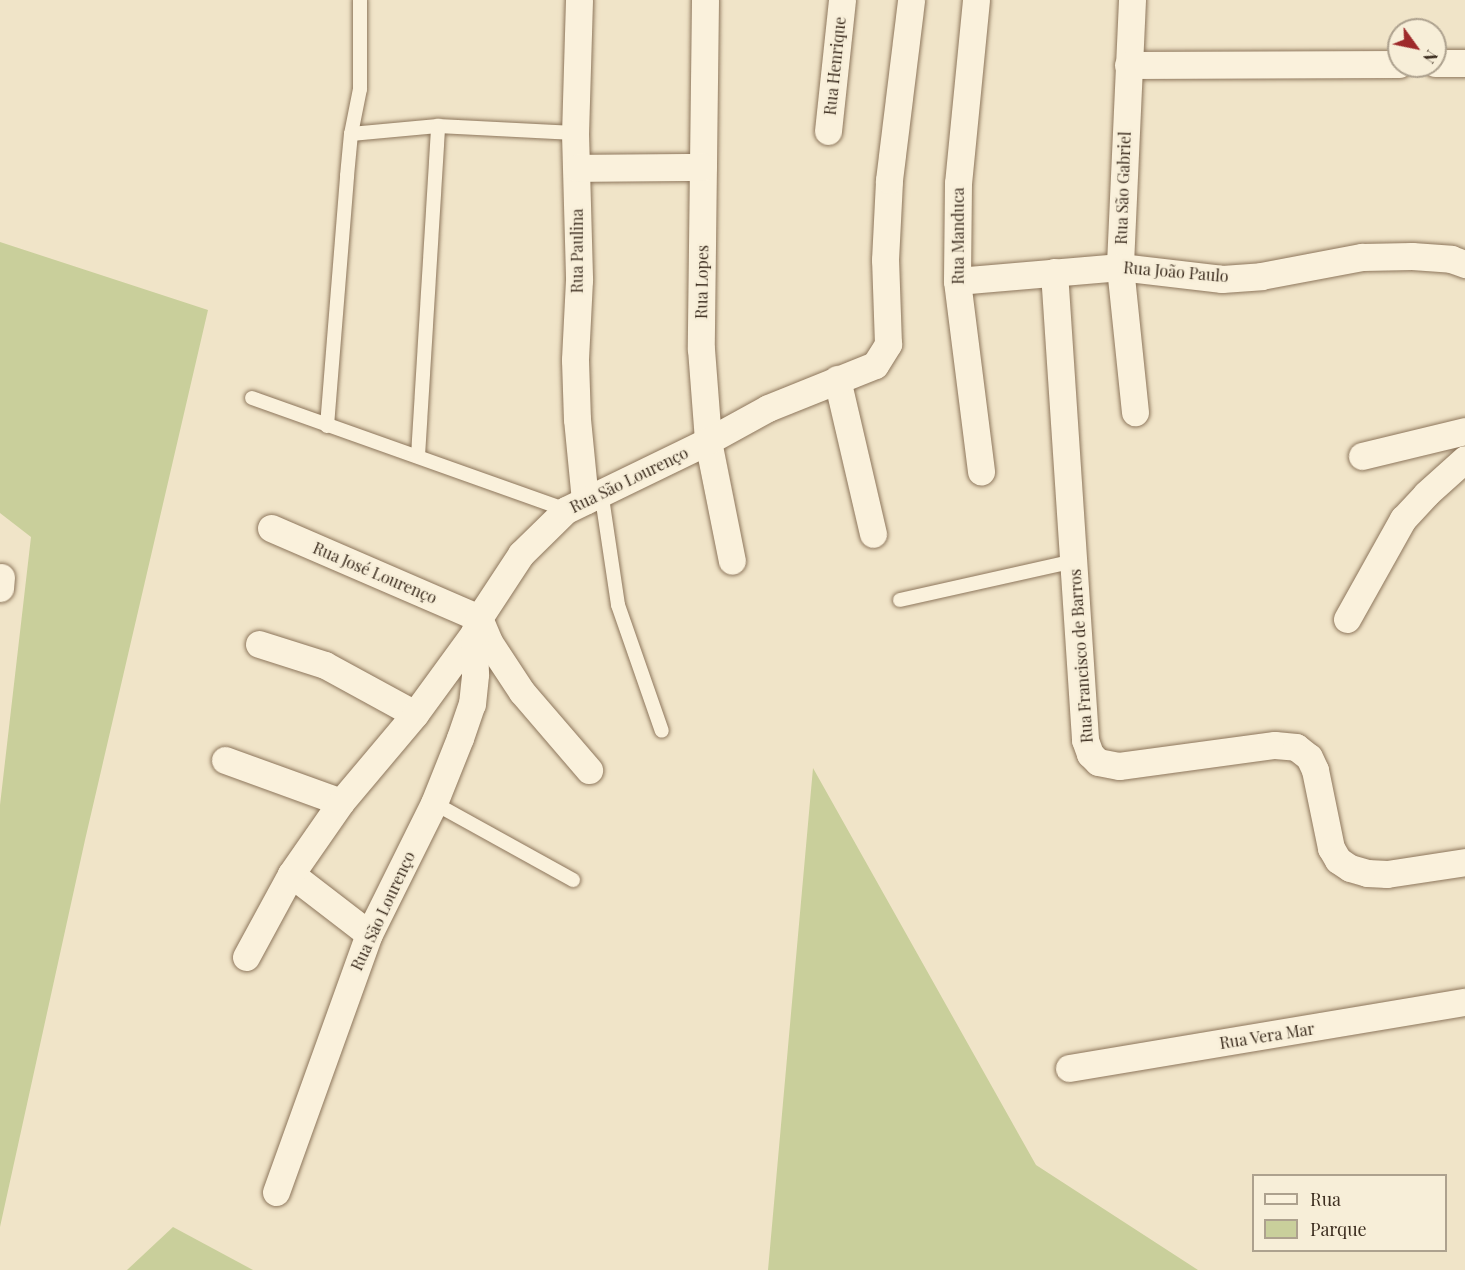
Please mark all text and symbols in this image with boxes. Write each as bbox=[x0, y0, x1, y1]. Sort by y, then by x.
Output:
street label: Rua Henrique bbox=[820, 16, 850, 116]
north arrow bbox=[1387, 18, 1447, 78]
text: N bbox=[1419, 46, 1443, 68]
street label: Rua São Gabriel bbox=[1111, 131, 1135, 245]
street label: Rua Manduca bbox=[948, 187, 968, 285]
street label: Rua Paulina bbox=[567, 209, 587, 293]
street label: Rua Lopes bbox=[692, 245, 712, 319]
street label: Rua João Paulo bbox=[1123, 258, 1229, 286]
street label: Rua São Lourenço bbox=[567, 443, 691, 517]
street label: Rua José Lourenço bbox=[310, 538, 440, 608]
street label: Rua Francisco de Barros bbox=[1065, 568, 1097, 744]
street label: Rua São Lourenço bbox=[347, 848, 419, 974]
street label: Rua Vera Mar bbox=[1218, 1019, 1316, 1053]
legend bbox=[1252, 1174, 1447, 1252]
text: Rua bbox=[1310, 1187, 1341, 1211]
text: Parque bbox=[1310, 1217, 1367, 1241]

